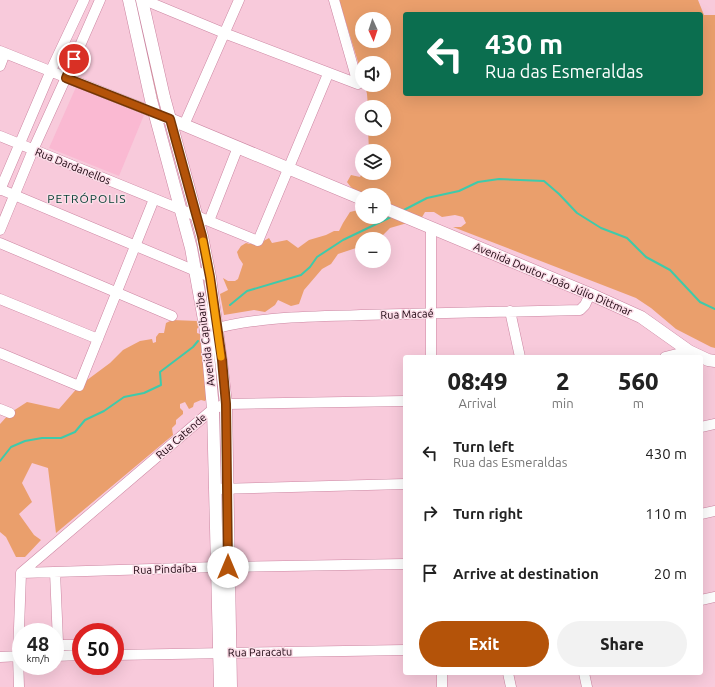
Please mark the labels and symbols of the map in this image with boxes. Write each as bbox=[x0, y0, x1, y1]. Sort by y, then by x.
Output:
north arrow bbox=[355, 12, 391, 48]
pin bbox=[57, 42, 91, 76]
street label: Rua Dardanellos bbox=[34, 145, 113, 187]
district label: PETRÓPOLIS bbox=[47, 192, 127, 205]
street label: Avenida Doutor João Júlio Dittmar bbox=[472, 240, 635, 318]
street label: Avenida Capibaribe bbox=[193, 291, 217, 387]
street label: Rua Macaé bbox=[380, 307, 434, 321]
street label: Rua Catende bbox=[153, 411, 209, 461]
position arrow bbox=[207, 546, 249, 588]
street label: Rua Pindaíba bbox=[133, 562, 197, 576]
speed limit sign: 50 bbox=[72, 623, 124, 675]
street label: Rua Paracatu bbox=[228, 645, 292, 659]

